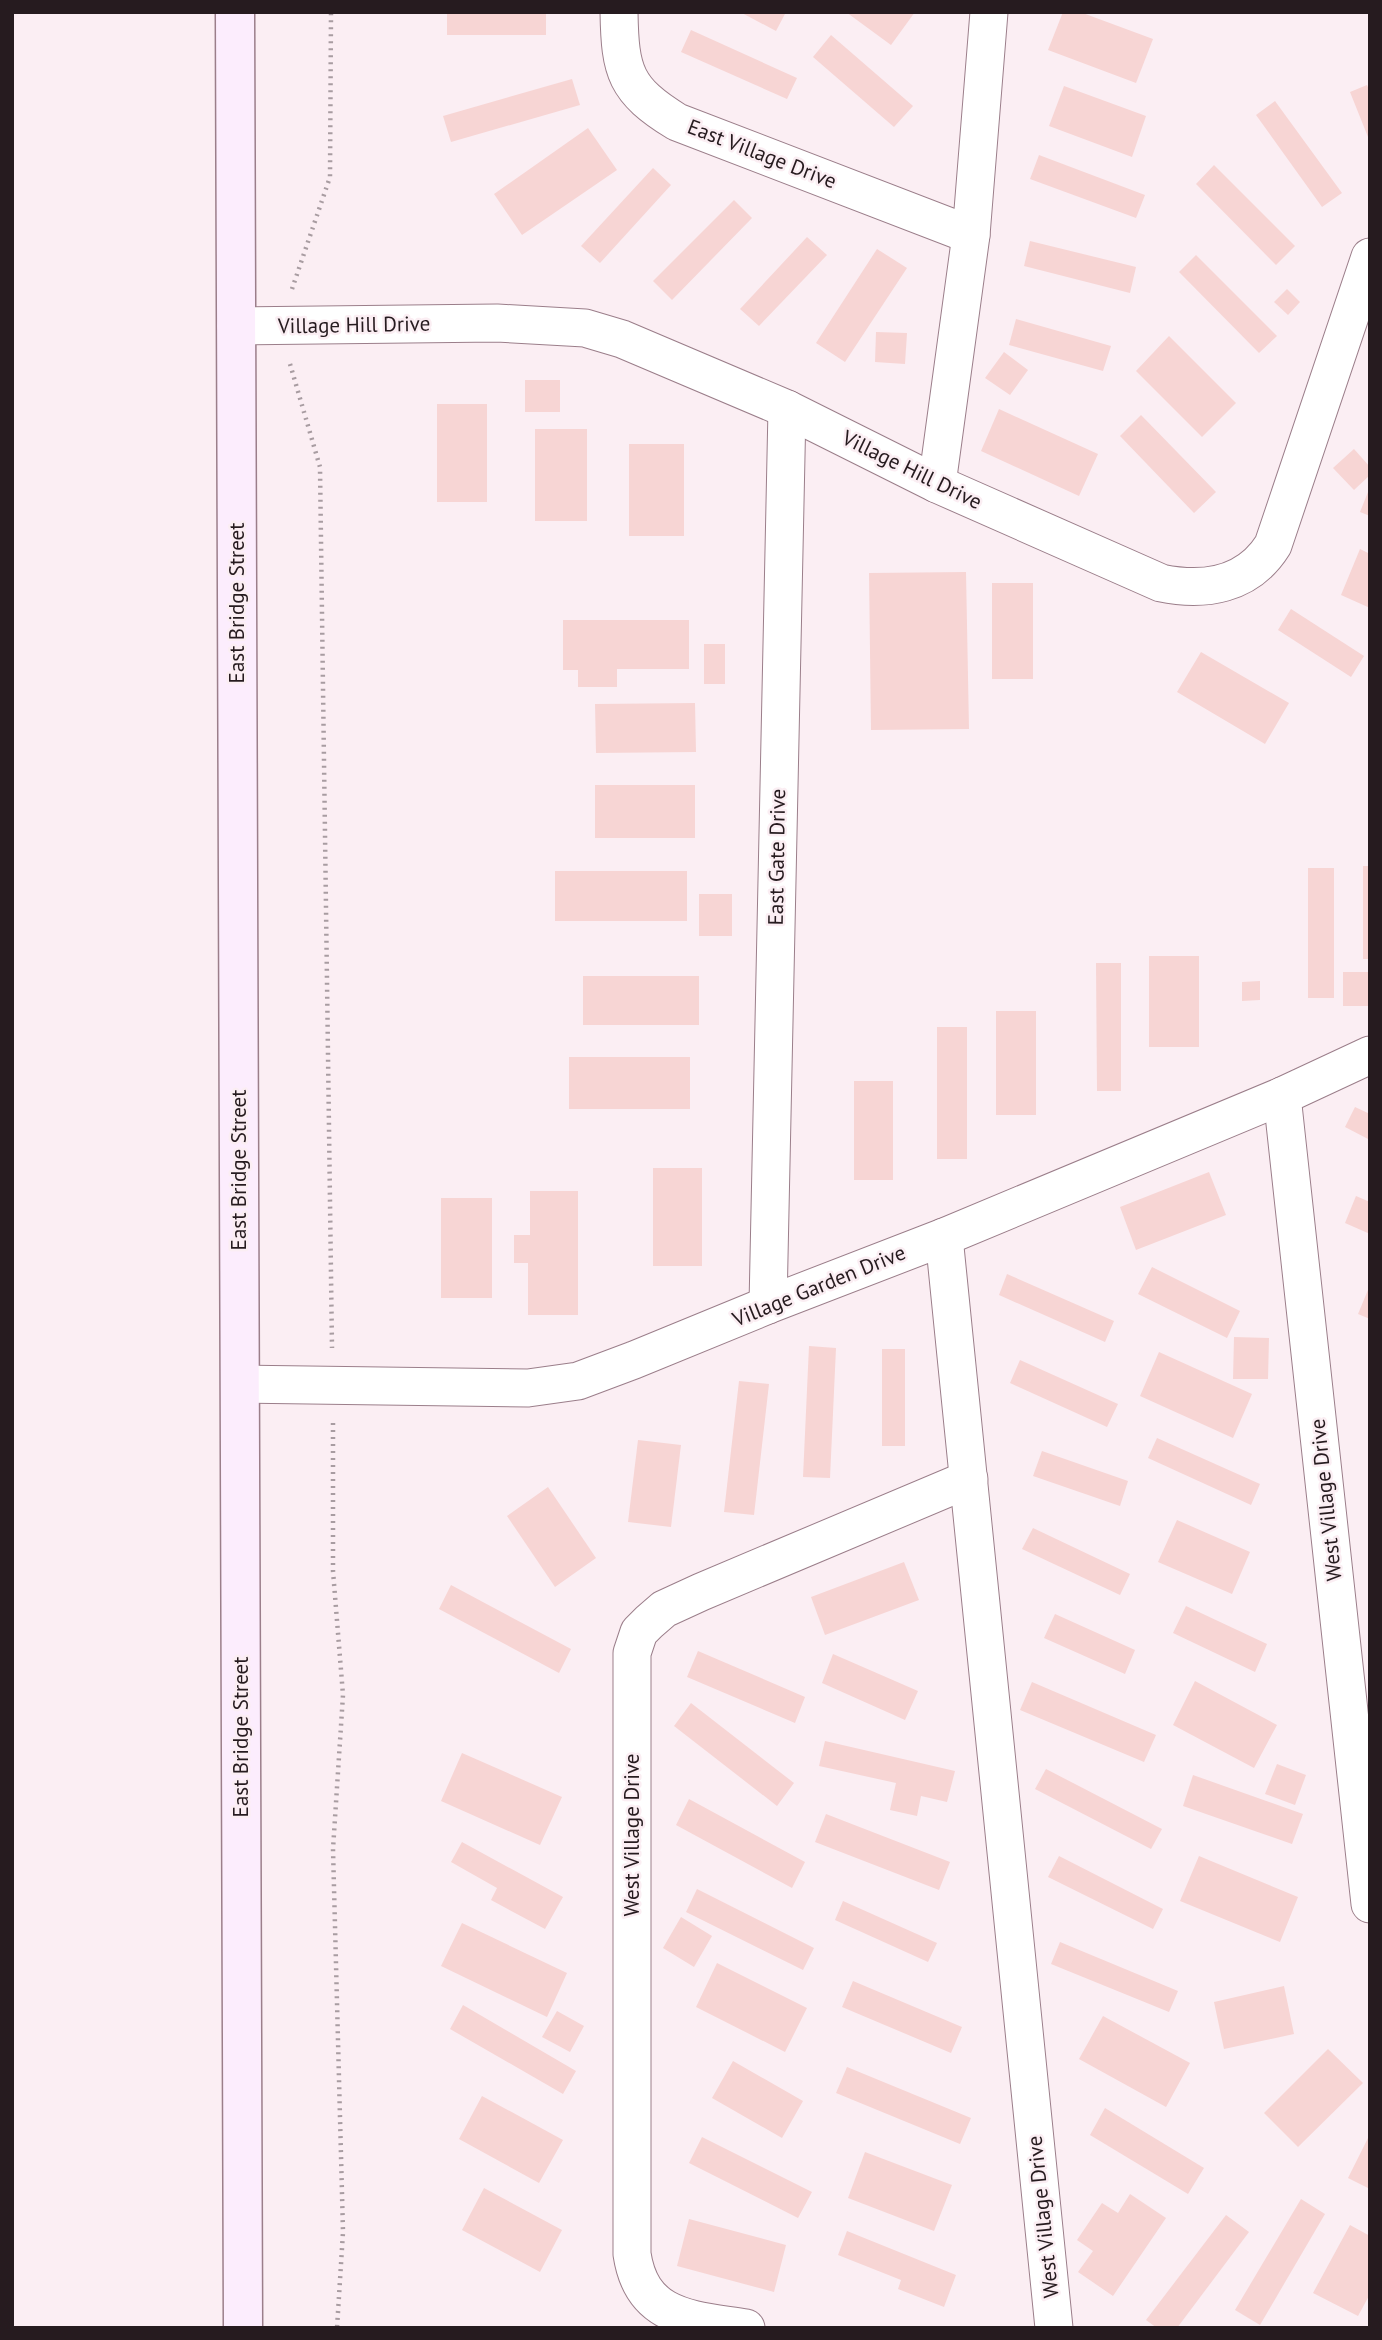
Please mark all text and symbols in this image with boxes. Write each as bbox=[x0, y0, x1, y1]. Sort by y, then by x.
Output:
street label: East Village Drive bbox=[684, 113, 841, 194]
street label: Village Hill Drive bbox=[277, 310, 430, 339]
street label: Village Hill Drive bbox=[837, 424, 987, 515]
street label: East Bridge Street bbox=[223, 523, 250, 683]
street label: East Gate Drive bbox=[762, 788, 791, 926]
street label: East Bridge Street bbox=[225, 1090, 252, 1250]
street label: Village Garden Drive bbox=[727, 1238, 909, 1333]
street label: West Village Drive bbox=[1304, 1418, 1347, 1583]
street label: East Bridge Street bbox=[227, 1657, 254, 1817]
street label: West Village Drive bbox=[618, 1754, 645, 1916]
street label: West Village Drive bbox=[1021, 2135, 1064, 2300]

